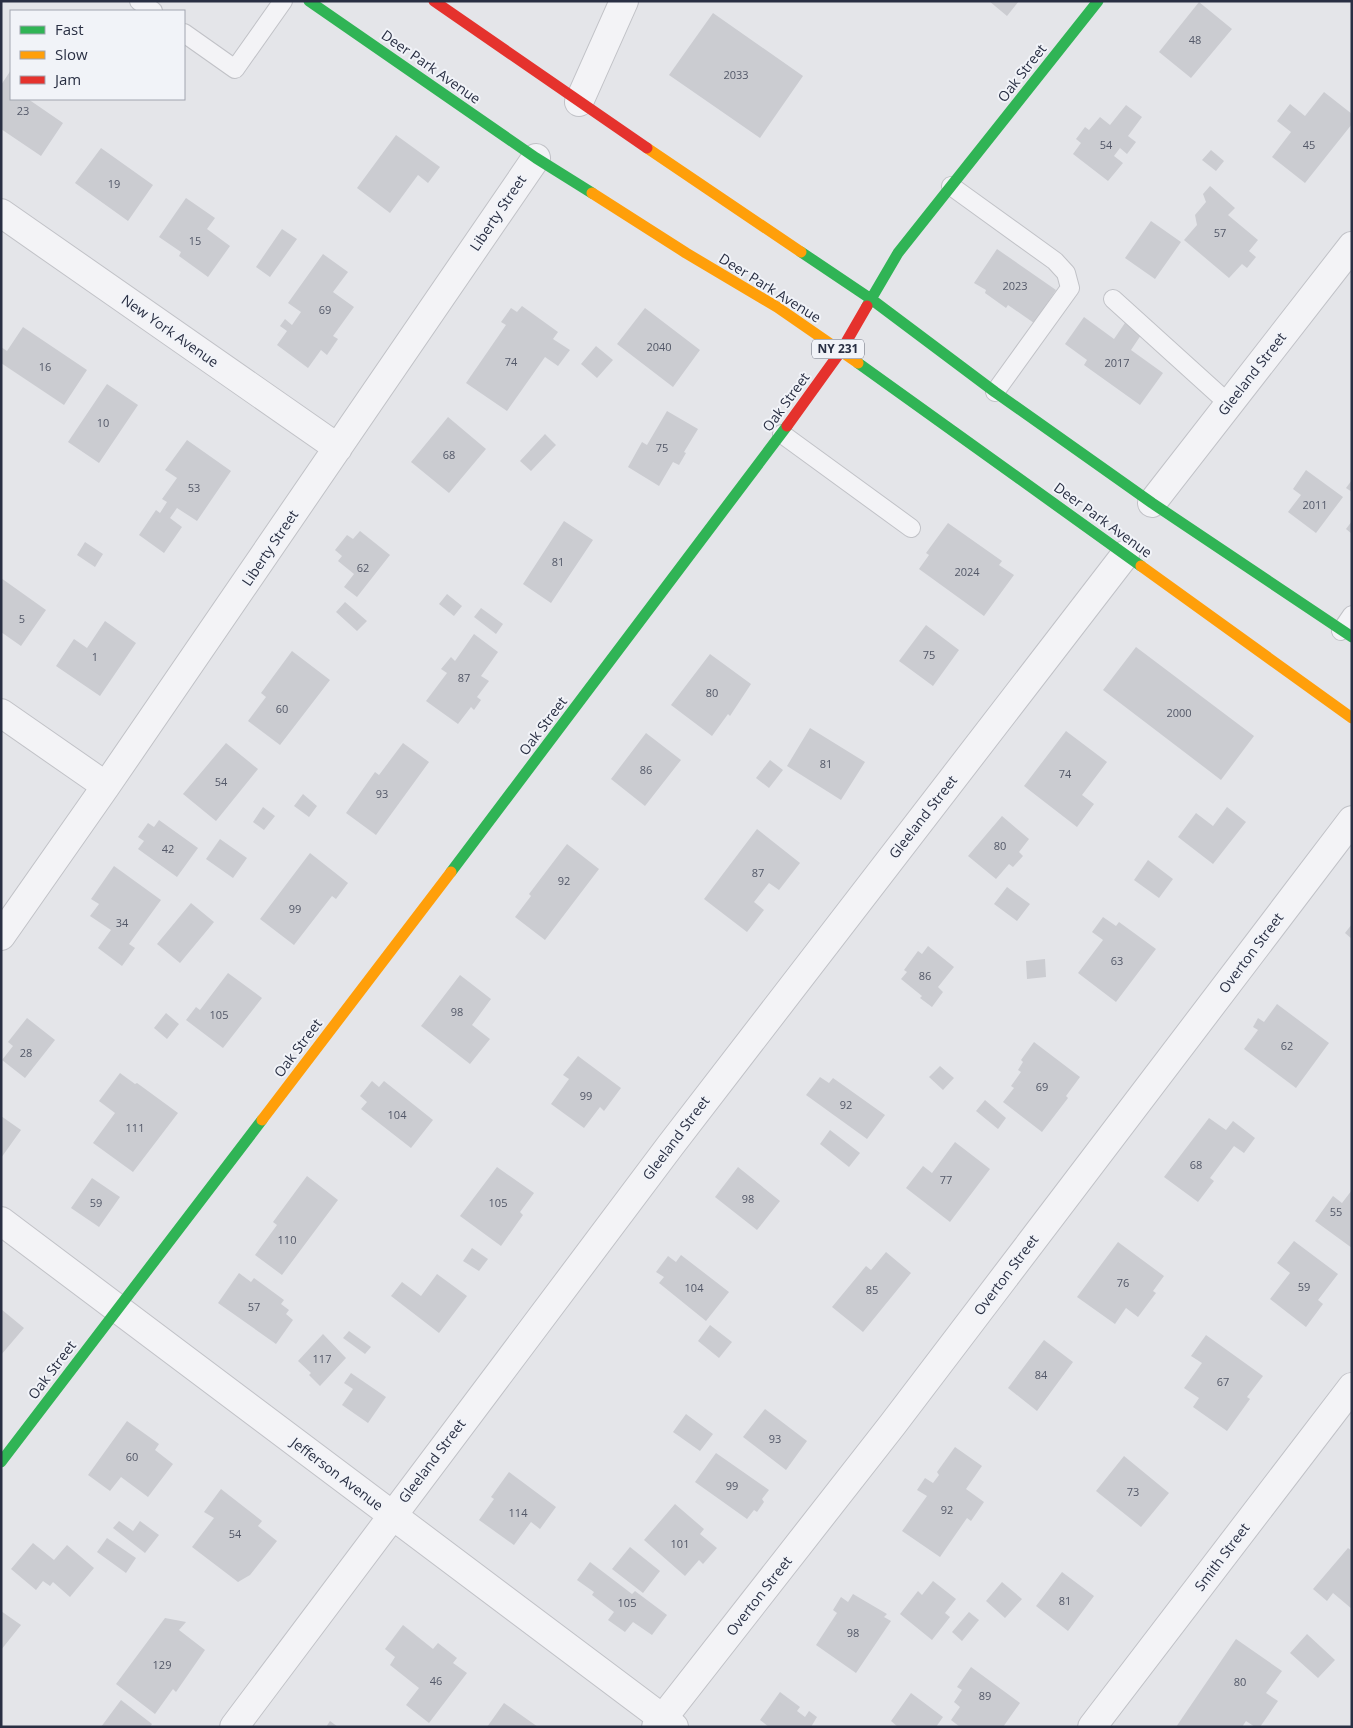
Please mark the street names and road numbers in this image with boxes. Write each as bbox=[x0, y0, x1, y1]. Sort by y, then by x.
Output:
street label: Deer Park Avenue bbox=[378, 25, 485, 108]
street label: Oak Street bbox=[993, 40, 1050, 106]
street label: Liberty Street bbox=[465, 171, 530, 254]
street label: Deer Park Avenue bbox=[716, 249, 825, 327]
street label: New York Avenue bbox=[118, 290, 223, 371]
street label: Gleeland Street bbox=[1213, 328, 1290, 419]
road number: NY 231 bbox=[812, 339, 864, 358]
street label: Oak Street bbox=[758, 368, 813, 435]
street label: Deer Park Avenue bbox=[1050, 478, 1156, 562]
street label: Liberty Street bbox=[237, 506, 302, 589]
street label: Oak Street bbox=[514, 693, 571, 759]
street label: Gleeland Street bbox=[884, 771, 961, 862]
street label: Overton Street bbox=[1214, 909, 1287, 997]
street label: Oak Street bbox=[269, 1015, 326, 1081]
street label: Gleeland Street bbox=[638, 1092, 713, 1184]
street label: Overton Street bbox=[969, 1231, 1042, 1319]
street label: Oak Street bbox=[23, 1337, 80, 1403]
street label: Gleeland Street bbox=[394, 1415, 469, 1507]
street label: Jefferson Avenue bbox=[286, 1432, 387, 1515]
street label: Smith Street bbox=[1190, 1519, 1253, 1595]
street label: Overton Street bbox=[722, 1552, 796, 1639]

